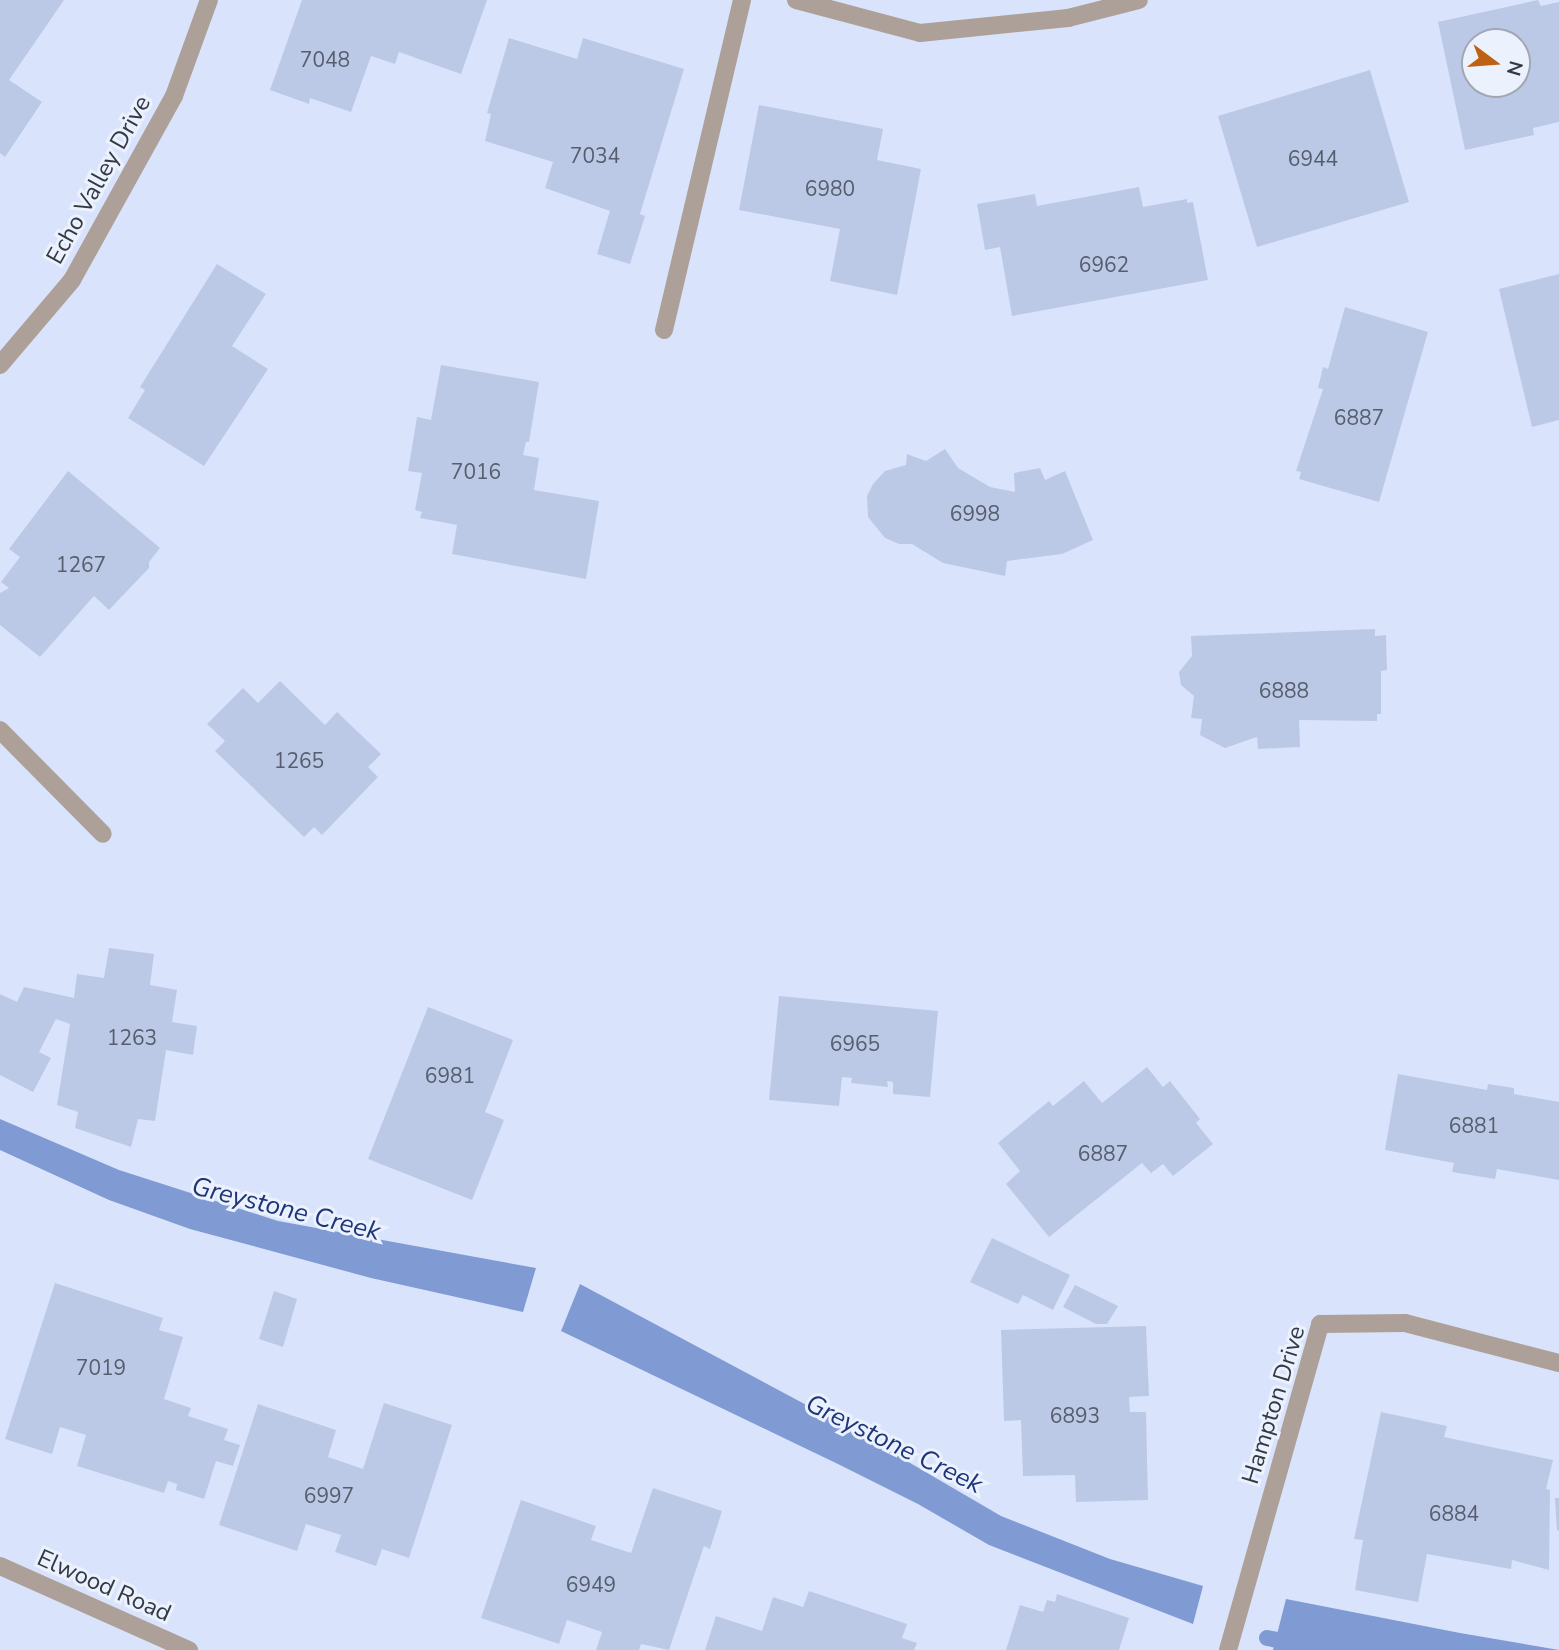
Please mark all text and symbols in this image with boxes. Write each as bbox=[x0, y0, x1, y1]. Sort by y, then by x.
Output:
north arrow bbox=[1461, 28, 1531, 98]
house number: 7048 bbox=[300, 47, 350, 73]
text: N bbox=[1500, 58, 1529, 79]
street label: Echo Valley Drive bbox=[41, 91, 157, 269]
house number: 7034 bbox=[570, 143, 620, 169]
house number: 6944 bbox=[1288, 146, 1338, 172]
house number: 6980 bbox=[805, 176, 855, 202]
house number: 6962 bbox=[1079, 252, 1129, 278]
house number: 6887 bbox=[1334, 405, 1384, 431]
house number: 7016 bbox=[451, 459, 501, 485]
house number: 6998 bbox=[950, 501, 1000, 527]
house number: 1267 bbox=[56, 552, 106, 578]
house number: 6888 bbox=[1259, 678, 1309, 704]
house number: 1265 bbox=[274, 748, 324, 774]
house number: 1263 bbox=[107, 1025, 157, 1051]
house number: 6965 bbox=[830, 1031, 880, 1057]
house number: 6981 bbox=[425, 1063, 475, 1089]
house number: 6881 bbox=[1449, 1113, 1499, 1139]
house number: 6887 bbox=[1078, 1141, 1128, 1167]
water label: Greystone Creek bbox=[189, 1170, 383, 1248]
street label: Hampton Drive bbox=[1236, 1322, 1312, 1488]
house number: 7019 bbox=[76, 1355, 126, 1381]
water label: Greystone Creek bbox=[800, 1388, 988, 1500]
house number: 6893 bbox=[1050, 1403, 1100, 1429]
house number: 6997 bbox=[304, 1483, 354, 1509]
house number: 6884 bbox=[1429, 1501, 1479, 1527]
street label: Elwood Road bbox=[33, 1544, 175, 1628]
house number: 6949 bbox=[566, 1572, 616, 1598]

